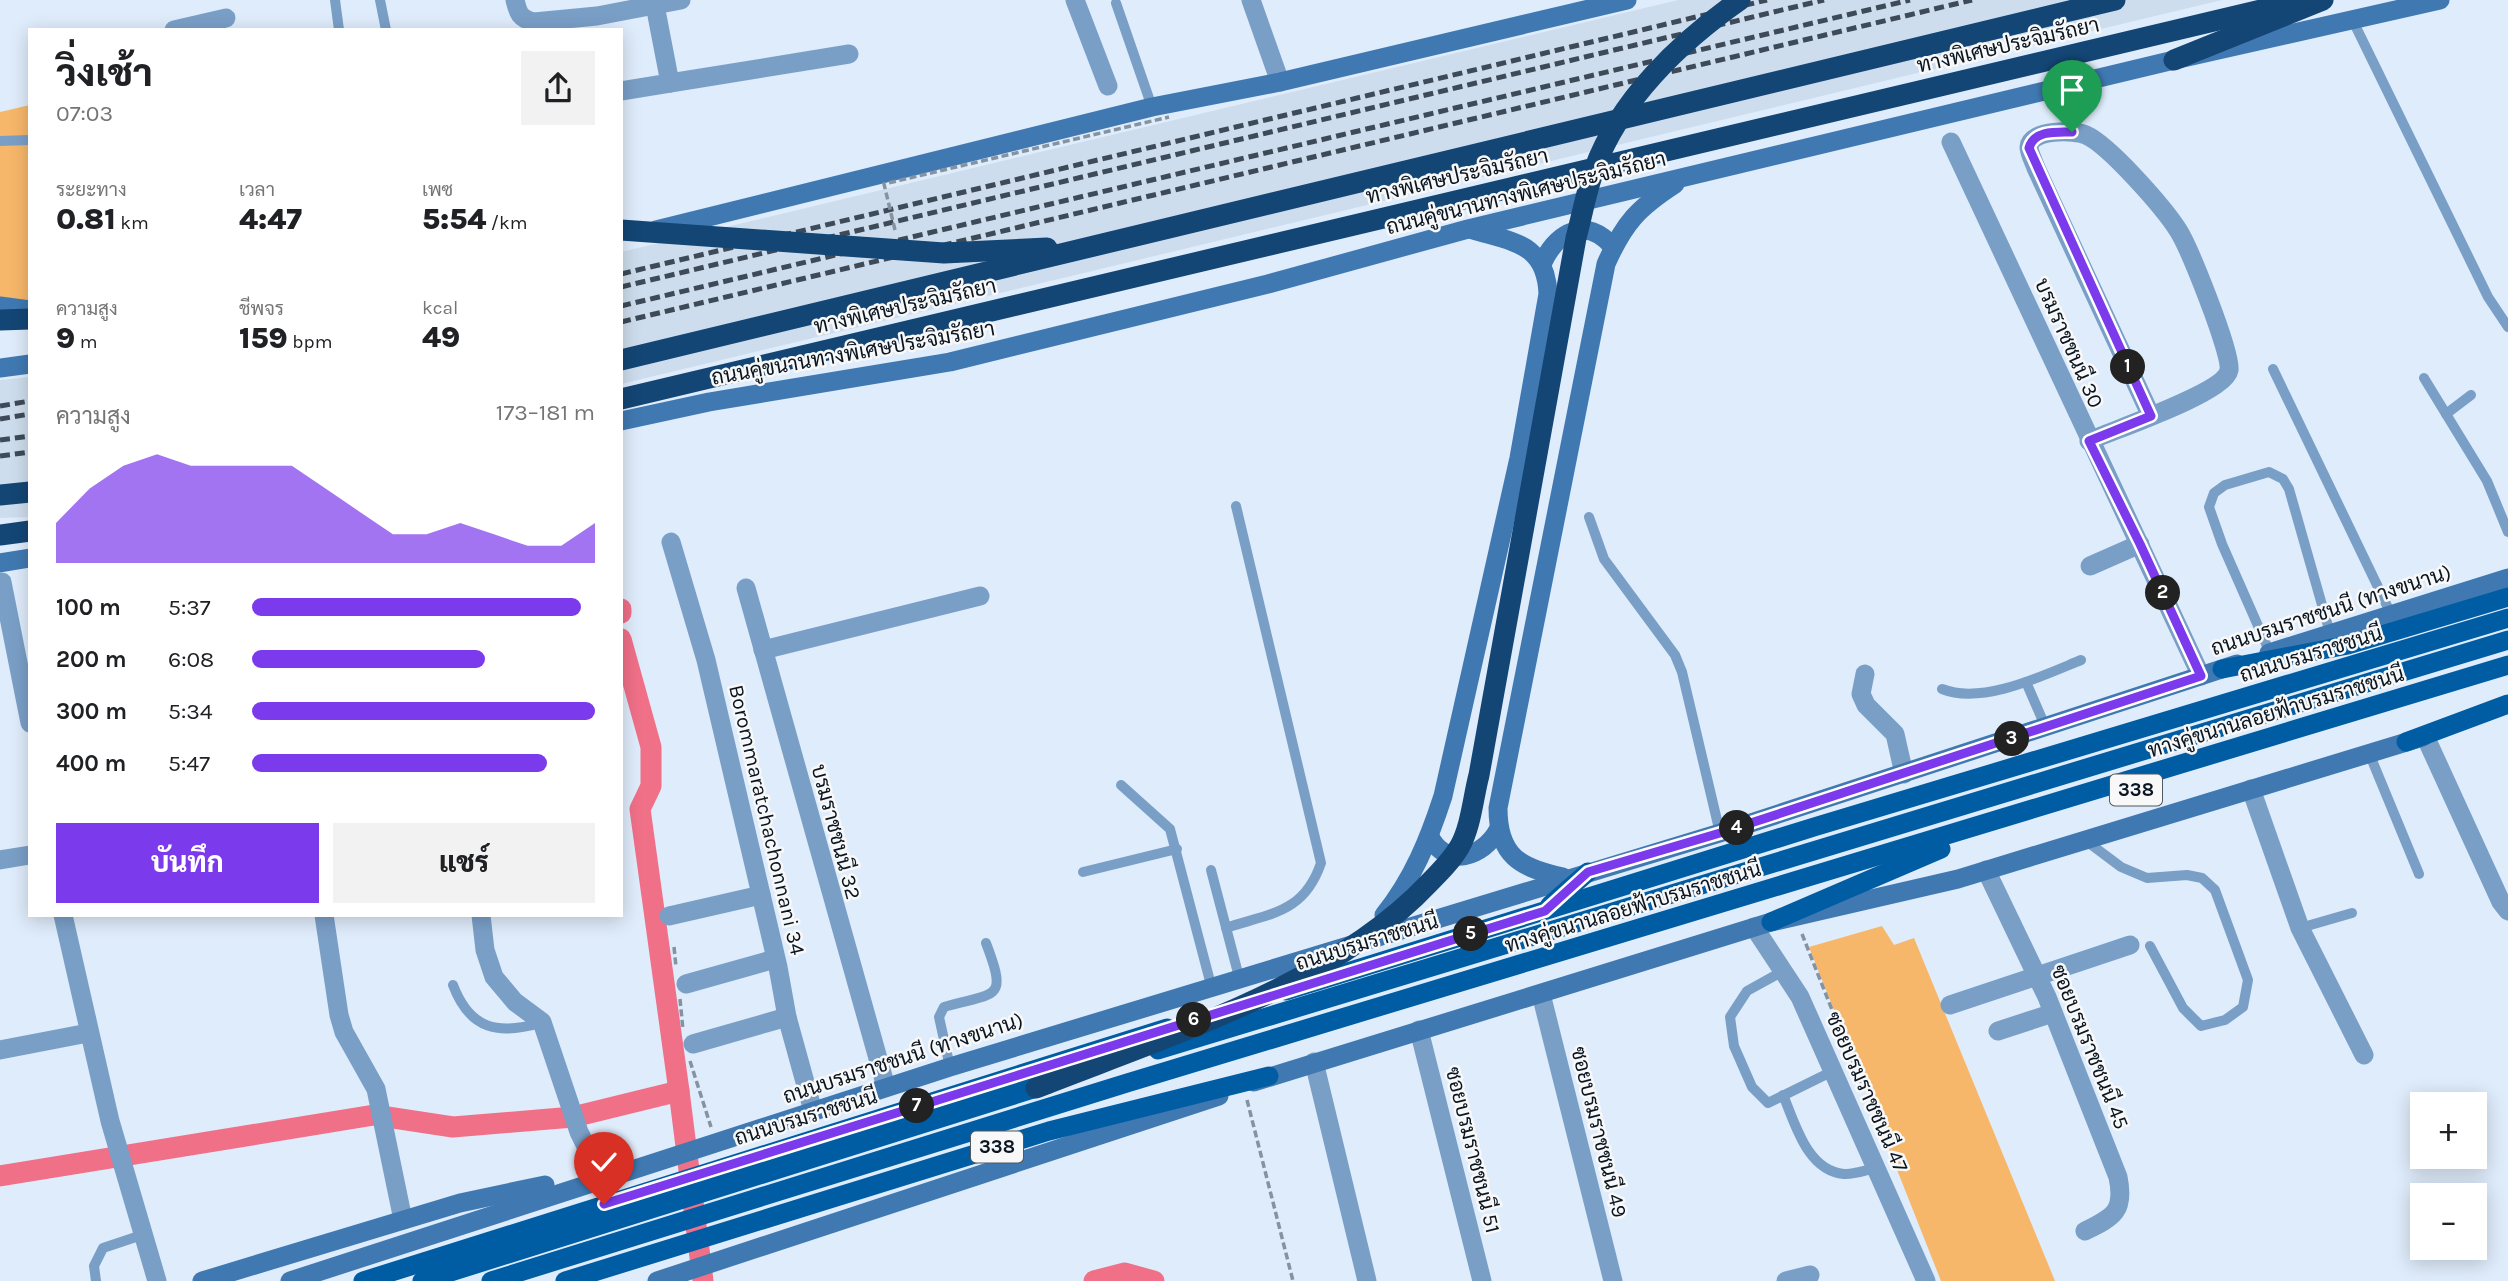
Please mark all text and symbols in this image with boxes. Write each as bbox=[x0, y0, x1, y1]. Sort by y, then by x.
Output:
street label: ทางพิเศษประจิมรัถยา bbox=[1915, 12, 2101, 78]
text: วิ่งเช้า bbox=[56, 51, 153, 96]
button: share bbox=[521, 51, 595, 125]
pin bbox=[2042, 60, 2102, 132]
icon: arrive bbox=[2053, 71, 2091, 109]
text: 07:03 bbox=[56, 100, 113, 127]
street label: ทางพิเศษประจิมรัถยา bbox=[1364, 143, 1550, 209]
street label: ถนนคู่ขนานทางพิเศษประจิมรัถยา bbox=[1384, 147, 1669, 242]
text: ระยะทาง bbox=[56, 179, 127, 201]
text: เวลา bbox=[239, 179, 275, 201]
text: เพซ bbox=[422, 179, 453, 201]
text: 0.81 bbox=[56, 201, 116, 237]
text: 4:47 bbox=[239, 201, 302, 237]
text: 5:54 bbox=[422, 201, 486, 237]
text: km bbox=[116, 212, 149, 234]
text: /km bbox=[486, 212, 528, 234]
street label: ทางพิเศษประจิมรัถยา bbox=[812, 273, 998, 339]
street label: บรมราชชนนี 30 bbox=[2030, 274, 2109, 411]
text: kcal bbox=[422, 297, 458, 319]
text: ความสูง bbox=[56, 298, 118, 320]
text: ชีพจร bbox=[239, 298, 284, 320]
street label: ถนนคู่ขนานทางพิเศษประจิมรัถยา bbox=[709, 316, 997, 393]
text: 49 bbox=[422, 319, 460, 355]
text: 9 bbox=[56, 320, 75, 356]
text: 159 bbox=[239, 320, 288, 356]
text: m bbox=[75, 331, 98, 353]
text: bpm bbox=[288, 331, 332, 353]
pin: 1 bbox=[2110, 350, 2146, 384]
text: 1 bbox=[2124, 355, 2131, 377]
text: 173–181 m bbox=[496, 399, 595, 426]
text: ความสูง bbox=[56, 403, 131, 430]
street label: ถนนบรมราชชนนี (ทางขนาน) bbox=[2208, 559, 2454, 661]
pin: 2 bbox=[2146, 576, 2180, 610]
text: 2 bbox=[2157, 581, 2168, 603]
text: 100 m bbox=[56, 594, 121, 621]
text: 5:37 bbox=[168, 594, 211, 621]
street label: ถนนบรมราชชนนี bbox=[2236, 620, 2386, 688]
text: 200 m bbox=[56, 646, 127, 673]
text: 6:08 bbox=[168, 646, 214, 673]
street label: ทางคู่ขนานลอยฟ้าบรมราชชนนี bbox=[2144, 660, 2408, 765]
street label: Borommaratchachonnani 34 bbox=[724, 683, 810, 958]
text: 300 m bbox=[56, 698, 127, 725]
text: 5:34 bbox=[168, 698, 213, 725]
pin: 3 bbox=[1994, 722, 2030, 756]
text: 3 bbox=[2006, 727, 2017, 749]
text: 400 m bbox=[56, 750, 126, 777]
text: 5:47 bbox=[168, 750, 210, 777]
street label: บรมราชชนนี 32 bbox=[806, 762, 867, 902]
road number: 338 bbox=[2110, 775, 2162, 806]
pin: 4 bbox=[1720, 810, 1754, 846]
text: 4 bbox=[1731, 816, 1742, 838]
button: บันทึก bbox=[56, 823, 319, 903]
button: แชร์ bbox=[333, 823, 595, 903]
street label: ทางคู่ขนานลอยฟ้าบรมราชชนนี bbox=[1501, 855, 1765, 960]
street label: ถนนบรมราชชนนี bbox=[1292, 908, 1441, 975]
pin: 5 bbox=[1454, 916, 1488, 951]
text: 5 bbox=[1465, 922, 1476, 944]
street label: ซอยบรมราชชนนี 45 bbox=[2046, 961, 2135, 1133]
pin: 6 bbox=[1176, 1002, 1212, 1038]
street label: ถนนบรมราชชนนี (ทางขนาน) bbox=[780, 1007, 1026, 1108]
text: 6 bbox=[1188, 1008, 1199, 1030]
street label: ซอยบรมราชชนนี 47 bbox=[1821, 1008, 1914, 1176]
street label: ซอยบรมราชชนนี 49 bbox=[1566, 1044, 1633, 1220]
street label: ซอยบรมราชชนนี 51 bbox=[1441, 1064, 1506, 1235]
street label: ถนนบรมราชชนนี bbox=[731, 1083, 880, 1150]
pin: 7 bbox=[900, 1088, 934, 1124]
map controls bbox=[2410, 1092, 2487, 1260]
button: + bbox=[2410, 1092, 2487, 1169]
text: 7 bbox=[912, 1094, 921, 1116]
pin bbox=[574, 1132, 634, 1204]
road number: 338 bbox=[971, 1132, 1023, 1162]
icon: check bbox=[585, 1143, 623, 1181]
button: − bbox=[2410, 1183, 2487, 1260]

